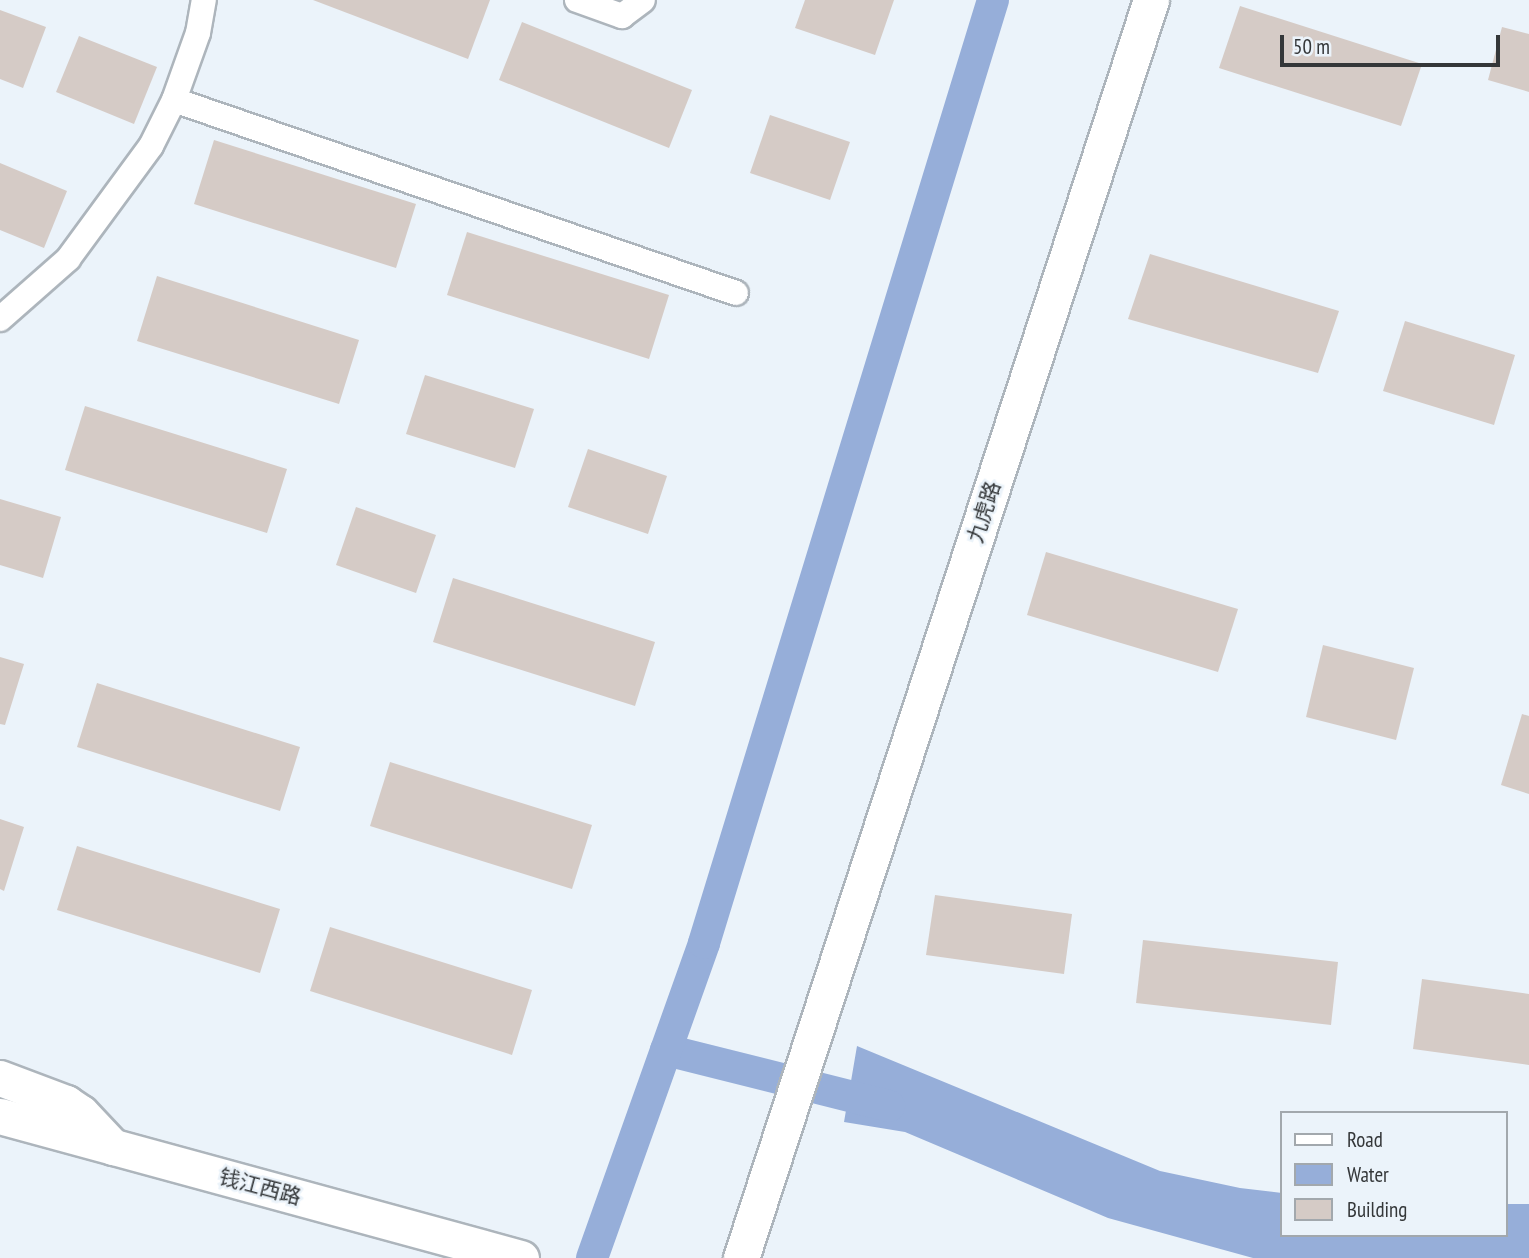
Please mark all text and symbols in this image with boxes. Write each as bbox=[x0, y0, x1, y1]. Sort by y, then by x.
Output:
scale bar bbox=[1284, 21, 1504, 65]
text: 50 m bbox=[1293, 33, 1330, 60]
street label: 九虎路 bbox=[962, 478, 1006, 546]
legend bbox=[1280, 1111, 1508, 1237]
text: Road bbox=[1347, 1126, 1383, 1153]
text: Water bbox=[1347, 1161, 1389, 1188]
street label: 钱江西路 bbox=[216, 1164, 304, 1210]
text: Building bbox=[1347, 1196, 1407, 1223]

